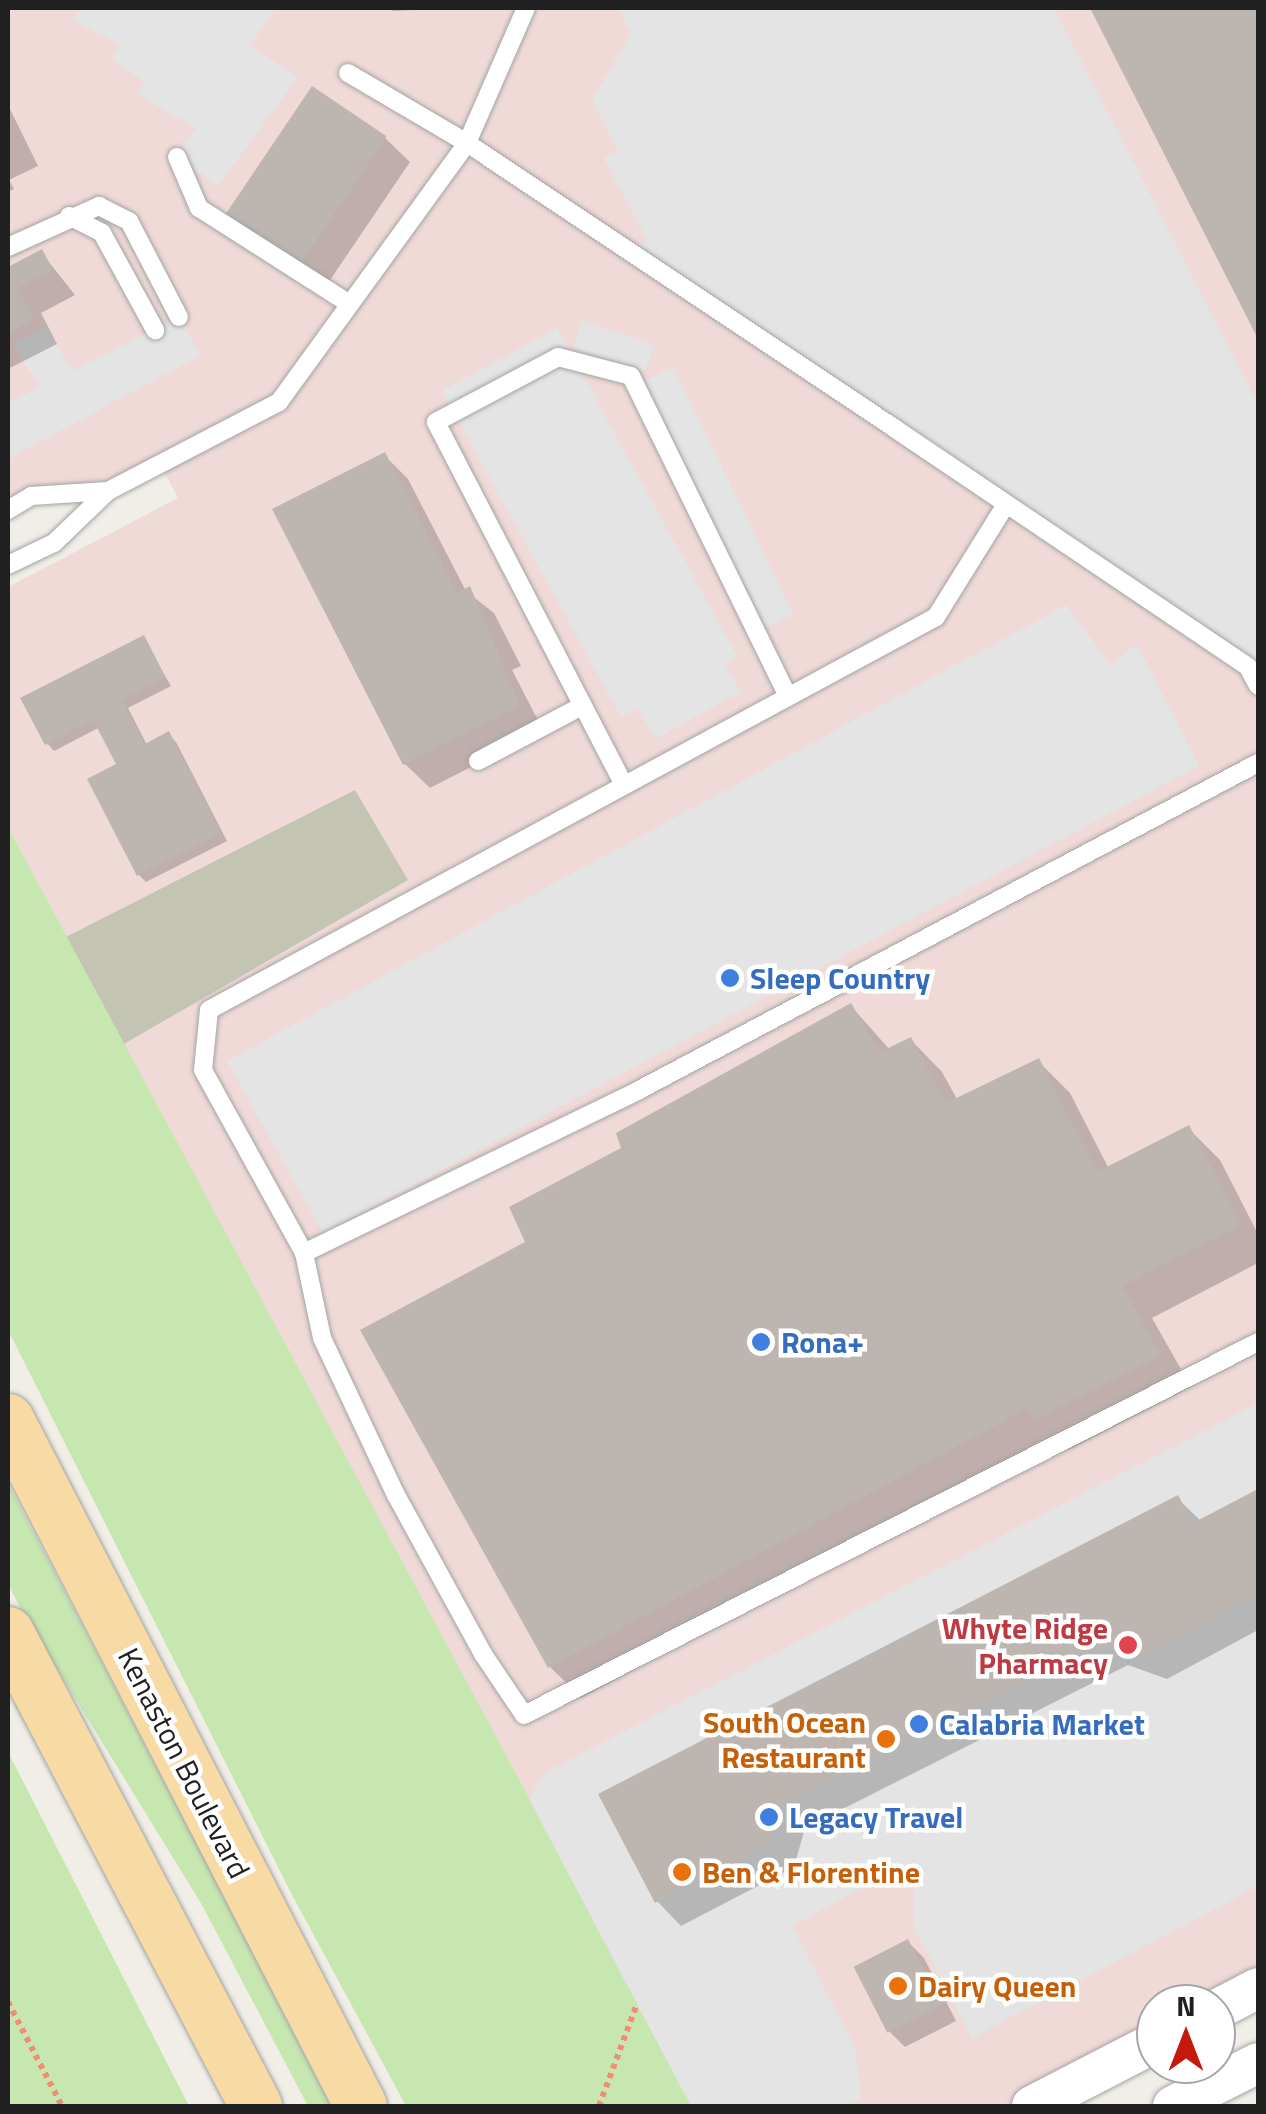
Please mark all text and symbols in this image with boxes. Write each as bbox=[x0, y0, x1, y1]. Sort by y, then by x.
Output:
place label: Sleep Country bbox=[750, 960, 930, 996]
marker: Sleep Country bbox=[719, 967, 741, 989]
place label: Rona+ bbox=[781, 1324, 864, 1360]
marker: Rona+ bbox=[750, 1331, 772, 1353]
place label: Whyte Ridge Pharmacy bbox=[942, 1610, 1108, 1680]
marker: Whyte Ridge Pharmacy bbox=[1117, 1634, 1139, 1656]
street label: Kenaston Boulevard bbox=[111, 1642, 257, 1884]
place label: South Ocean Restaurant bbox=[703, 1704, 866, 1774]
place label: Calabria Market bbox=[939, 1706, 1145, 1742]
marker: Calabria Market bbox=[908, 1713, 930, 1735]
marker: South Ocean Restaurant bbox=[875, 1728, 897, 1750]
place label: Legacy Travel bbox=[789, 1799, 963, 1835]
marker: Legacy Travel bbox=[758, 1806, 780, 1828]
place label: Ben & Florentine bbox=[702, 1854, 920, 1890]
marker: Ben & Florentine bbox=[671, 1861, 693, 1883]
place label: Dairy Queen bbox=[918, 1968, 1076, 2004]
marker: Dairy Queen bbox=[887, 1975, 909, 1997]
north arrow bbox=[1136, 1984, 1236, 2084]
text: N bbox=[1176, 1984, 1196, 2027]

